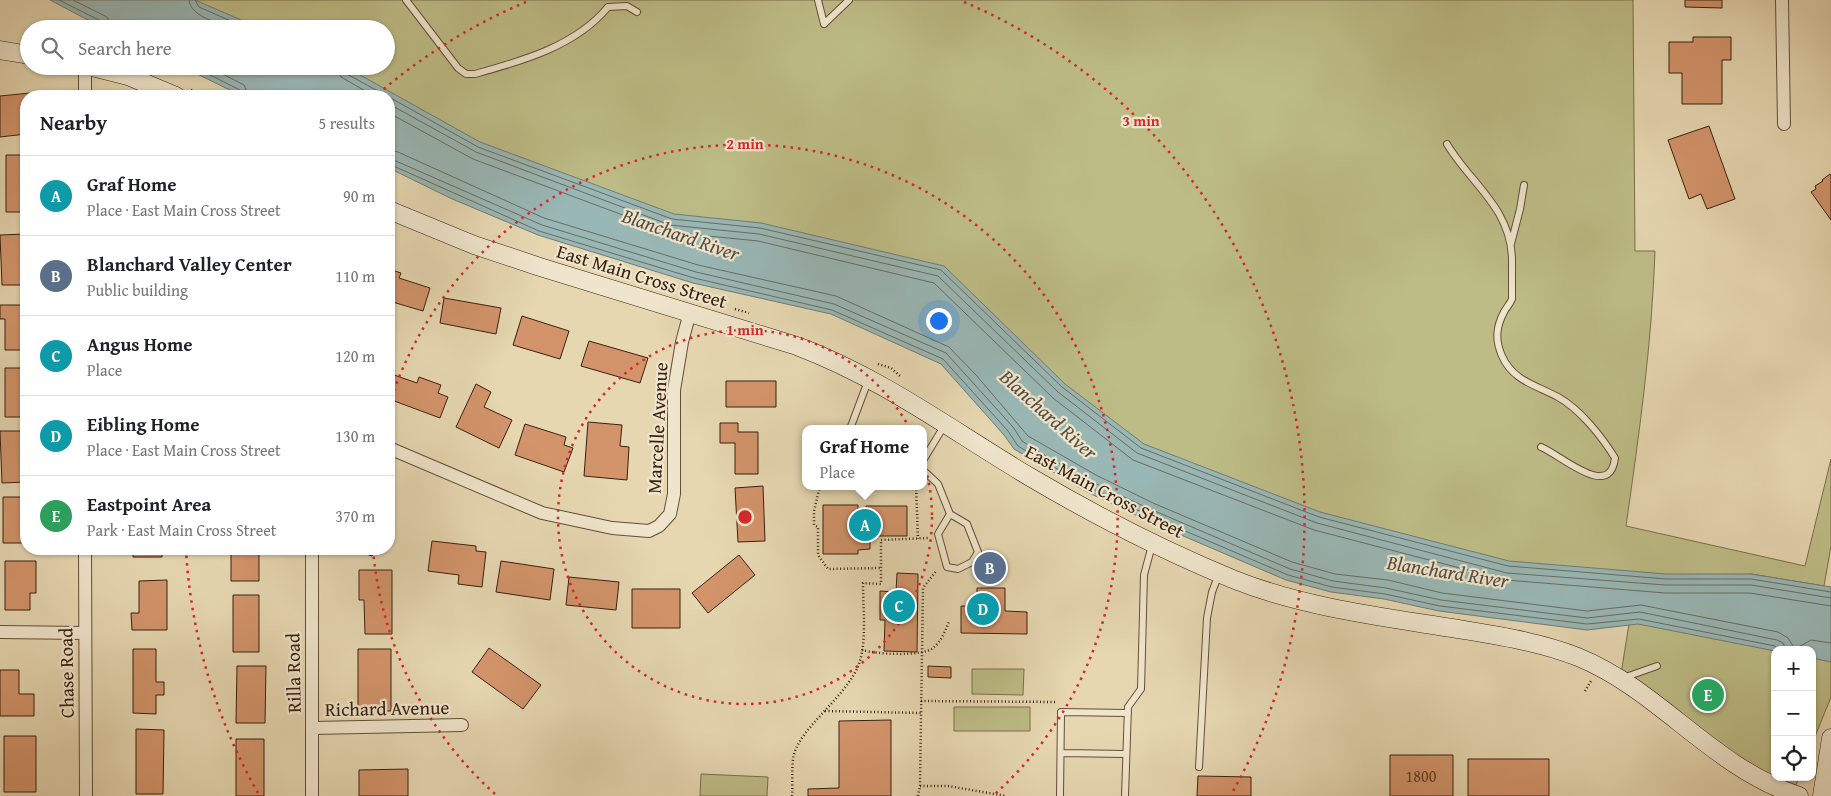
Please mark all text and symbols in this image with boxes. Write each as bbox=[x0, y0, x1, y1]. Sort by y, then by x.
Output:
search box bbox=[20, 20, 395, 75]
icon: search bbox=[38, 34, 66, 62]
text: Search here bbox=[78, 34, 172, 62]
text: Nearby bbox=[40, 107, 107, 138]
text: 3 min bbox=[1122, 110, 1160, 131]
text: 5 results bbox=[318, 111, 375, 135]
text: 2 min bbox=[726, 133, 764, 154]
text: Graf Home bbox=[87, 170, 177, 198]
text: A bbox=[51, 184, 61, 208]
text: 90 m bbox=[343, 184, 375, 208]
text: Place · East Main Cross Street bbox=[87, 198, 281, 222]
water label: Blanchard River bbox=[617, 200, 744, 268]
street label: East Main Cross Street bbox=[553, 237, 731, 315]
text: Blanchard Valley Center bbox=[87, 250, 292, 278]
text: B bbox=[51, 264, 61, 288]
text: 110 m bbox=[335, 264, 375, 288]
text: Public building bbox=[87, 278, 188, 302]
your location bbox=[926, 308, 952, 334]
text: 1 min bbox=[726, 319, 764, 340]
text: Angus Home bbox=[87, 330, 193, 358]
text: C bbox=[51, 344, 61, 368]
text: 120 m bbox=[335, 344, 375, 368]
text: Place bbox=[87, 358, 122, 382]
street label: Marcelle Avenue bbox=[640, 361, 674, 494]
water label: Blanchard River bbox=[993, 362, 1105, 466]
text: Eibling Home bbox=[87, 410, 200, 438]
text: D bbox=[51, 424, 61, 448]
text: 130 m bbox=[335, 424, 375, 448]
popup bbox=[802, 425, 927, 490]
text: Graf Home bbox=[820, 432, 909, 460]
street label: East Main Cross Street bbox=[1020, 437, 1190, 545]
text: Place · East Main Cross Street bbox=[87, 438, 281, 462]
text: Place bbox=[820, 460, 855, 484]
text: Eastpoint Area bbox=[87, 490, 211, 518]
text: E bbox=[52, 504, 60, 528]
text: 370 m bbox=[335, 504, 375, 528]
pin: A bbox=[849, 506, 881, 544]
centre of rings bbox=[736, 508, 754, 526]
text: Park · East Main Cross Street bbox=[87, 518, 276, 542]
water label: Blanchard River bbox=[1384, 547, 1511, 595]
pin: B bbox=[974, 549, 1006, 587]
pin: C bbox=[883, 587, 915, 625]
pin: D bbox=[967, 590, 999, 628]
street label: Chase Road bbox=[51, 627, 81, 718]
street label: Rilla Road bbox=[278, 632, 308, 713]
map controls bbox=[1771, 646, 1816, 781]
button: + bbox=[1771, 646, 1816, 691]
pin: E bbox=[1692, 676, 1724, 714]
button: − bbox=[1771, 691, 1816, 736]
street label: Richard Avenue bbox=[325, 693, 450, 723]
button: locate bbox=[1771, 736, 1816, 781]
house number: 1800 bbox=[1406, 764, 1437, 788]

